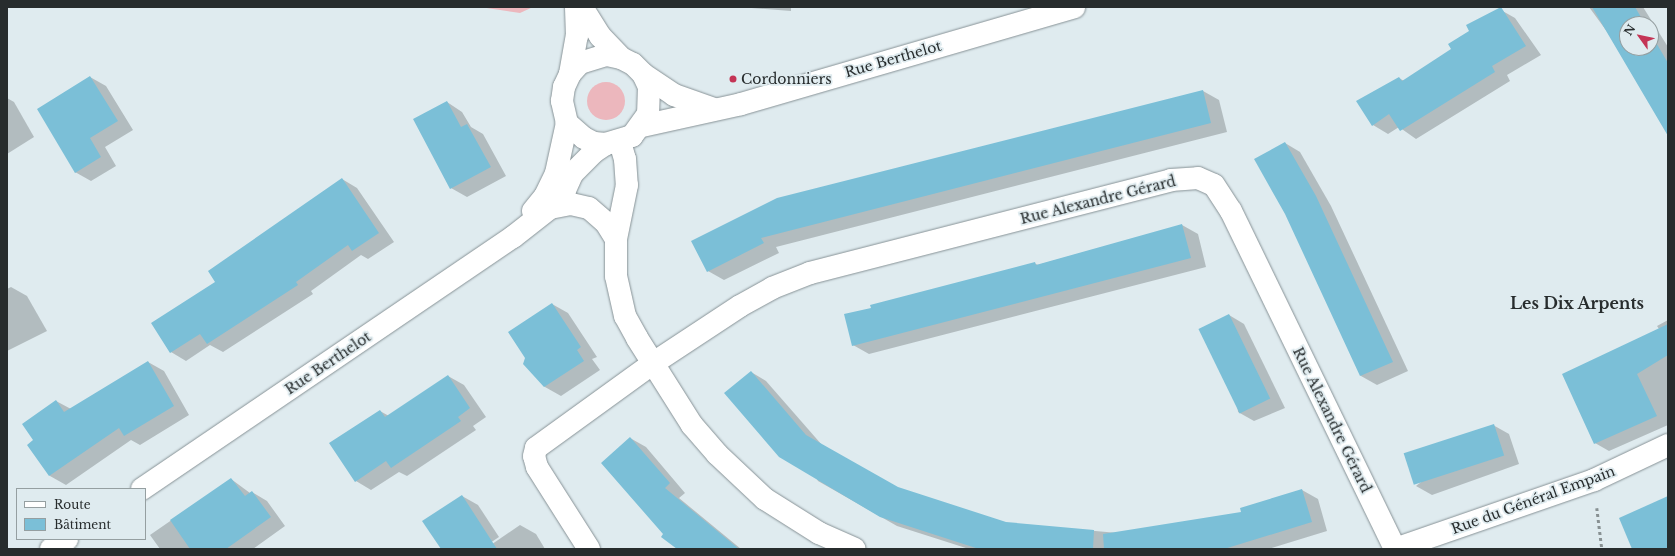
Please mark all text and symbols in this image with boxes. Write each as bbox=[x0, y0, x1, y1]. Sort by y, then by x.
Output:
north arrow bbox=[1619, 16, 1659, 56]
text: N bbox=[1621, 22, 1638, 38]
street label: Rue Berthelot bbox=[843, 37, 943, 81]
place label: Cordonniers bbox=[741, 71, 832, 87]
marker: Cordonniers bbox=[728, 74, 738, 84]
street label: Rue Alexandre Gérard bbox=[1018, 172, 1178, 228]
district label: Les Dix Arpents bbox=[1510, 293, 1644, 313]
street label: Rue Berthelot bbox=[282, 328, 374, 398]
street label: Rue Alexandre Gérard bbox=[1289, 344, 1375, 496]
street label: Rue du Général Empain bbox=[1449, 463, 1617, 537]
legend bbox=[16, 488, 146, 540]
text: Route bbox=[54, 497, 91, 512]
text: Bâtiment bbox=[54, 517, 111, 532]

